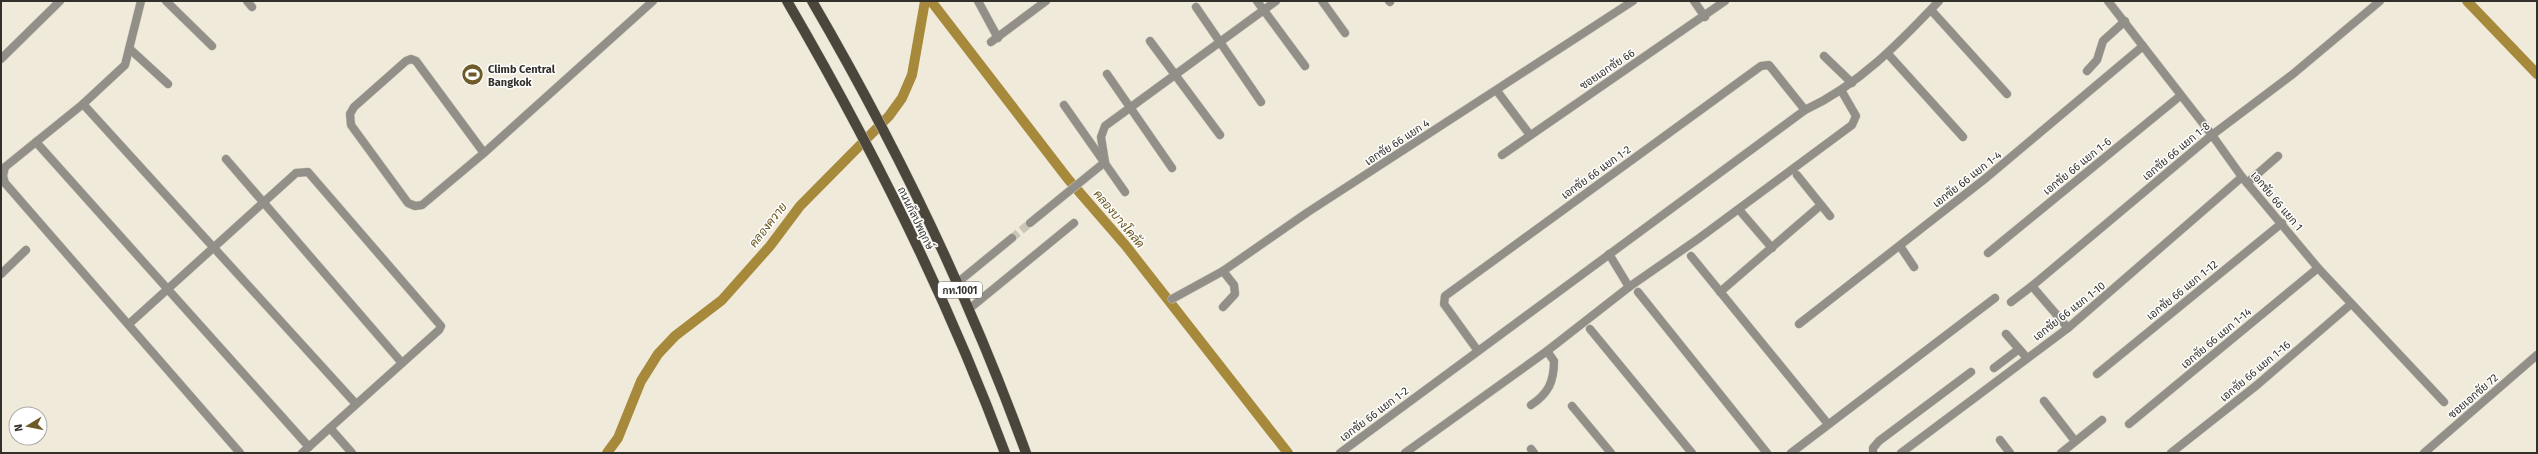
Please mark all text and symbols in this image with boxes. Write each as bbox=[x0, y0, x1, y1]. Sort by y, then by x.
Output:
street label: ซอยเอกชัย 66 bbox=[1577, 45, 1637, 93]
sports icon: Climb Central Bangkok bbox=[460, 62, 486, 88]
place label: Climb Central Bangkok bbox=[488, 63, 556, 89]
street label: เอกชัย 66 แยก 4 bbox=[1362, 116, 1432, 168]
street label: เอกชัย 66 แยก 1-8 bbox=[2139, 119, 2213, 183]
street label: เอกชัย 66 แยก 1-6 bbox=[2040, 134, 2114, 198]
street label: เอกชัย 66 แยก 1-2 bbox=[1558, 142, 1634, 202]
street label: เอกชัย 66 แยก 1-4 bbox=[1930, 148, 2004, 210]
street label: เอกชัย 66 แยก 1 bbox=[2248, 168, 2306, 234]
street label: ถนนกัลปพฤกษ์ bbox=[895, 184, 938, 252]
water label: คลองบางโคลัด bbox=[1091, 186, 1148, 251]
water label: คลองควาย bbox=[746, 200, 790, 250]
street label: เอกชัย 66 แยก 1-12 bbox=[2144, 257, 2220, 323]
street label: เอกชัย 66 แยก 1-10 bbox=[2030, 278, 2108, 344]
road number: กท.1001 bbox=[938, 282, 982, 298]
street label: เอกชัย 66 แยก 1-14 bbox=[2178, 304, 2254, 372]
street label: เอกชัย 66 แยก 1-16 bbox=[2217, 337, 2293, 405]
street label: ซอยเอกชัย 72 bbox=[2445, 370, 2501, 422]
street label: เอกชัย 66 แยก 1-2 bbox=[1337, 384, 1411, 444]
north arrow bbox=[8, 406, 48, 446]
text: N bbox=[12, 423, 26, 432]

